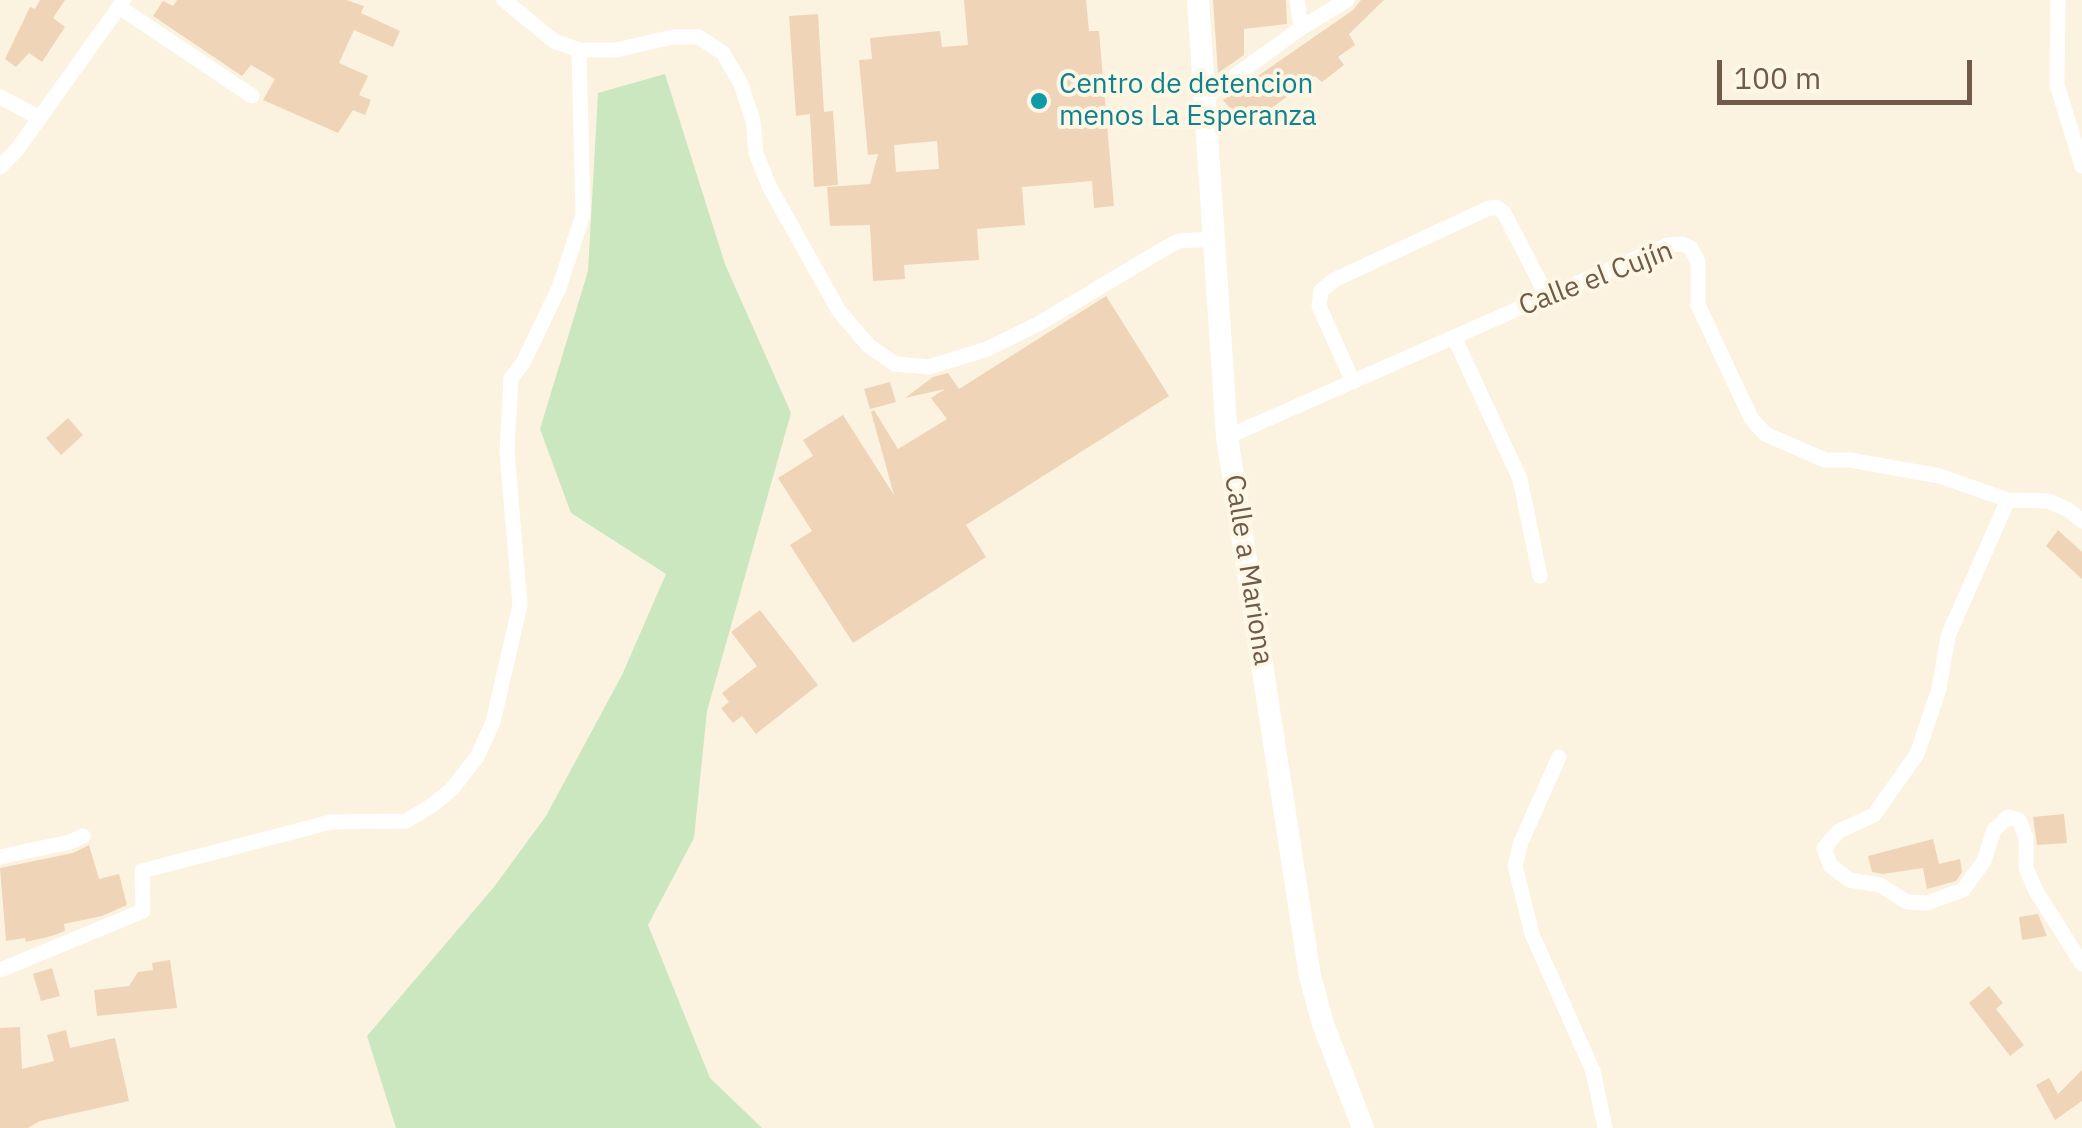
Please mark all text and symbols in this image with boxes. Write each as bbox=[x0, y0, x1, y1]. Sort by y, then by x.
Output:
scale bar bbox=[1722, 40, 1977, 102]
text: 100 m bbox=[1734, 58, 1821, 97]
place label: Centro de detencion menos La Esperanza bbox=[1059, 68, 1317, 134]
marker: Centro de detencion menos La Esperanza bbox=[1028, 90, 1050, 112]
street label: Calle el Cujín bbox=[1514, 234, 1678, 324]
street label: Calle a Mariona bbox=[1216, 472, 1280, 668]

